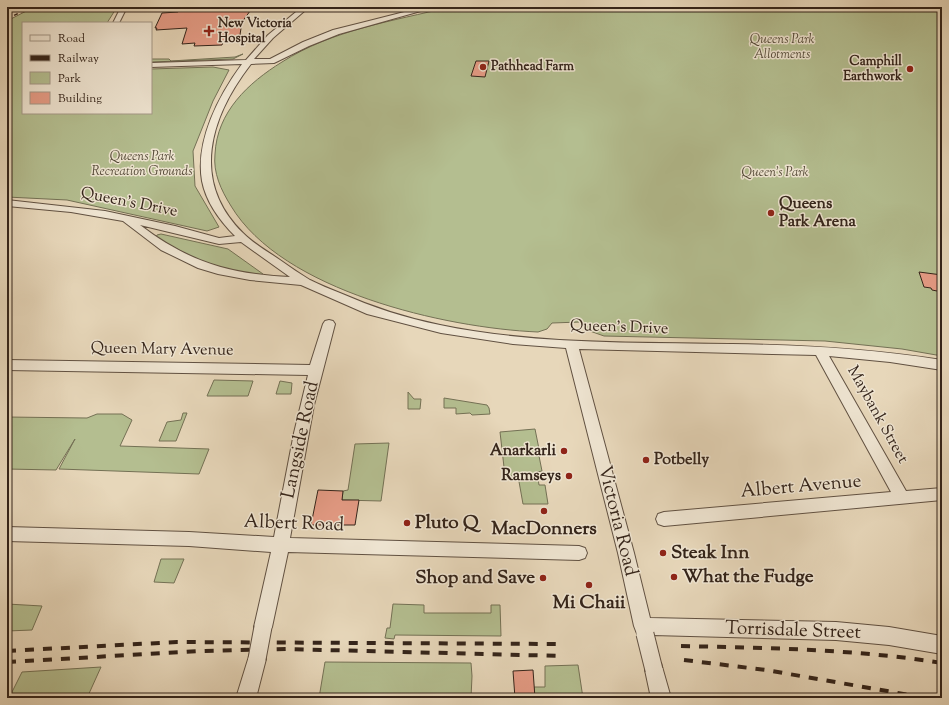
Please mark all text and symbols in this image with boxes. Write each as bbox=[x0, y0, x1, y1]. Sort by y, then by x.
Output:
place label: New Victoria Hospital bbox=[218, 15, 292, 48]
legend bbox=[22, 22, 152, 114]
marker: New Victoria Hospital bbox=[203, 25, 215, 37]
text: Road bbox=[58, 30, 85, 48]
park label: Queens Park Allotments bbox=[750, 31, 814, 64]
text: Railway bbox=[58, 50, 99, 68]
place label: Camphill Earthwork bbox=[843, 53, 903, 86]
place label: Pathhead Farm bbox=[491, 58, 574, 76]
marker: Pathhead Farm bbox=[478, 62, 488, 72]
marker: Camphill Earthwork bbox=[905, 64, 915, 74]
text: Park bbox=[58, 70, 81, 88]
text: Building bbox=[58, 90, 102, 108]
park label: Queens Park Recreation Grounds bbox=[91, 148, 193, 181]
park label: Queen's Park bbox=[742, 164, 809, 182]
street label: Queen's Drive bbox=[78, 182, 180, 224]
place label: Queens Park Arena bbox=[779, 193, 857, 234]
marker: Queens Park Arena bbox=[766, 208, 776, 218]
street label: Queen's Drive bbox=[569, 315, 669, 341]
street label: Queen Mary Avenue bbox=[90, 337, 234, 363]
street label: Maybank Street bbox=[841, 362, 914, 469]
street label: Langside Road bbox=[275, 379, 327, 501]
place label: Anarkarli bbox=[490, 440, 556, 463]
marker: Anarkarli bbox=[559, 446, 569, 456]
place label: Potbelly bbox=[654, 449, 709, 472]
marker: Potbelly bbox=[641, 455, 651, 465]
street label: Victoria Road bbox=[590, 463, 644, 579]
place label: Ramseys bbox=[501, 465, 561, 488]
street label: Albert Avenue bbox=[739, 468, 863, 506]
marker: Ramseys bbox=[564, 471, 574, 481]
marker: MacDonners bbox=[539, 506, 549, 516]
street label: Albert Road bbox=[243, 509, 345, 539]
place label: Pluto Q bbox=[415, 510, 482, 537]
place label: MacDonners bbox=[491, 516, 597, 543]
marker: Pluto Q bbox=[402, 518, 412, 528]
place label: Steak Inn bbox=[671, 540, 750, 567]
marker: Steak Inn bbox=[658, 548, 668, 558]
place label: What the Fudge bbox=[682, 564, 814, 591]
place label: Shop and Save bbox=[415, 565, 535, 592]
marker: What the Fudge bbox=[669, 572, 679, 582]
marker: Shop and Save bbox=[538, 573, 548, 583]
marker: Mi Chaii bbox=[584, 580, 594, 590]
place label: Mi Chaii bbox=[553, 590, 626, 617]
street label: Torrisdale Street bbox=[725, 615, 862, 647]

